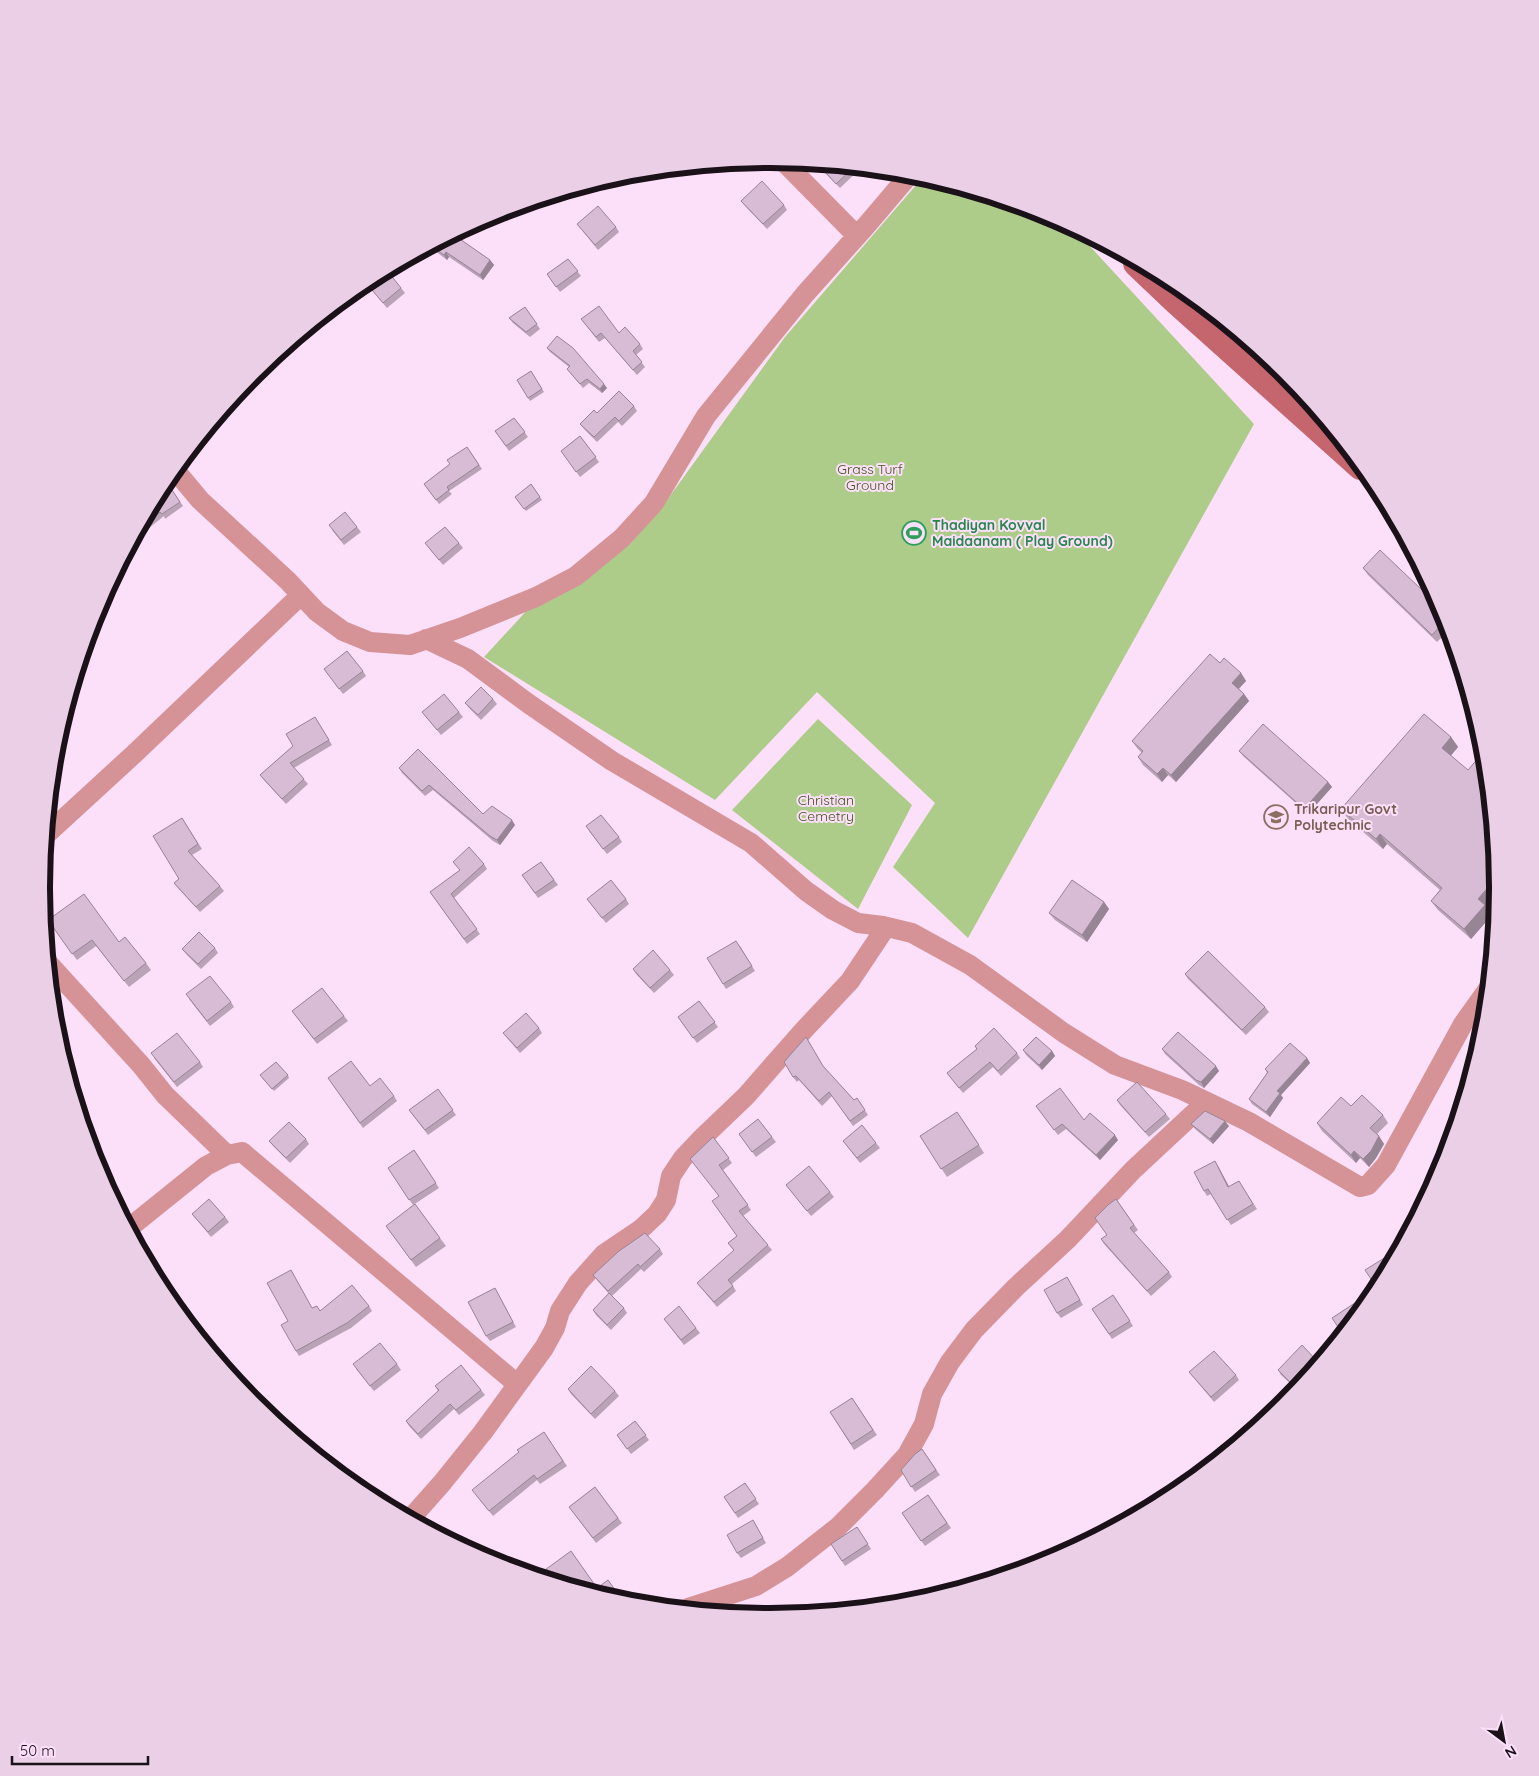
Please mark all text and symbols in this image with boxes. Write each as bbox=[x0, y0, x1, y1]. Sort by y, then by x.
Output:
park label: Grass Turf Ground bbox=[837, 460, 903, 494]
place label: Thadiyan Kovval Maidaanam ( Play Ground) bbox=[932, 516, 1113, 550]
sports icon: Thadiyan Kovval Maidaanam ( Play Ground) bbox=[901, 520, 927, 546]
park label: Christian Cemetry bbox=[798, 791, 854, 825]
place label: Trikaripur Govt Polytechnic bbox=[1294, 800, 1397, 834]
school or university icon: Trikaripur Govt Polytechnic bbox=[1263, 804, 1289, 830]
north arrow bbox=[1479, 1716, 1529, 1766]
scale bar bbox=[12, 1734, 149, 1766]
text: 50 m bbox=[20, 1741, 55, 1760]
text: N bbox=[1502, 1742, 1520, 1762]

